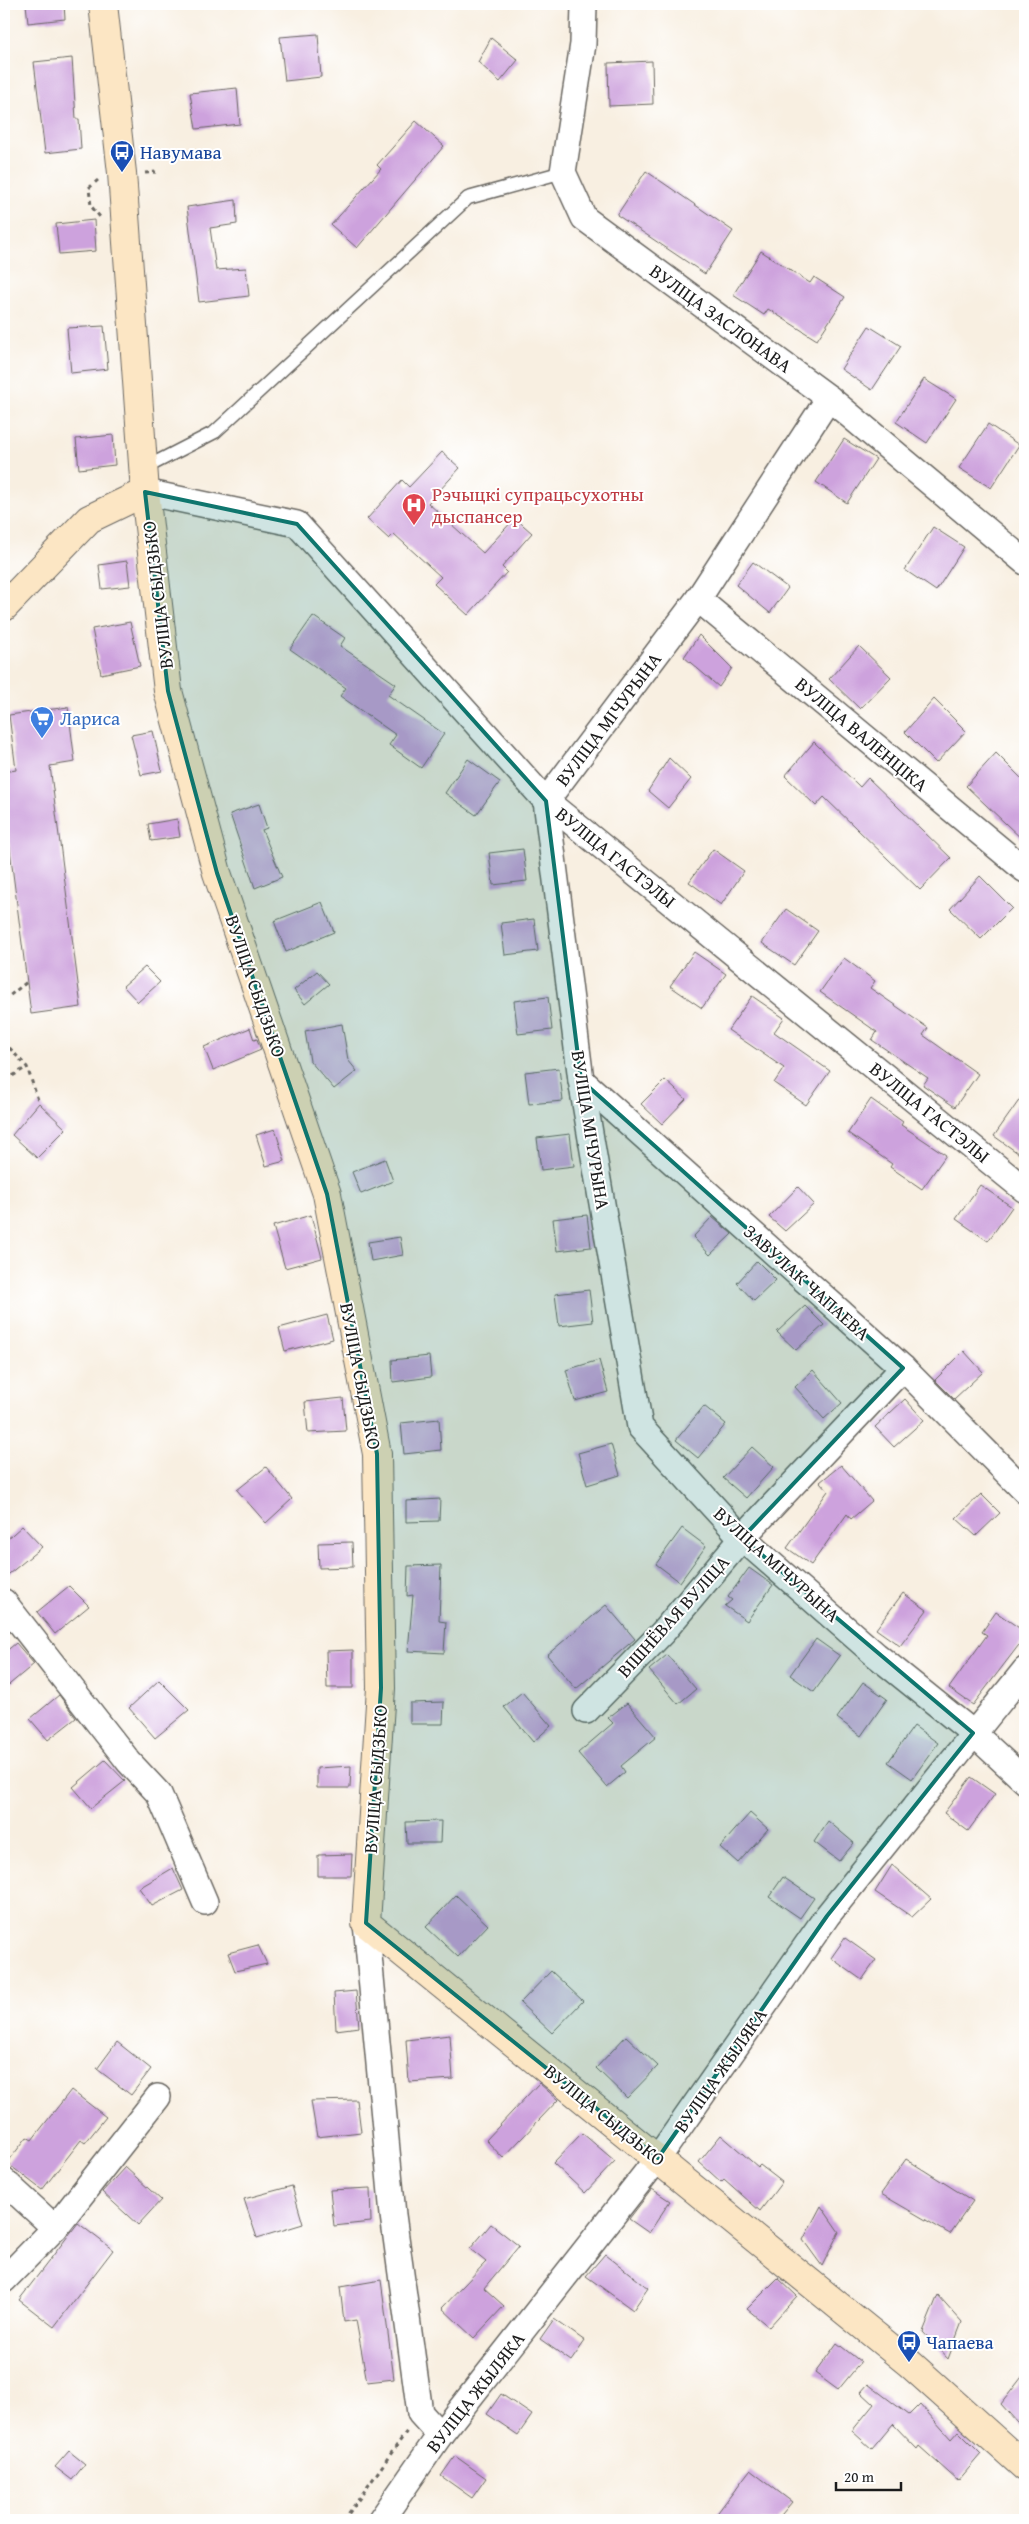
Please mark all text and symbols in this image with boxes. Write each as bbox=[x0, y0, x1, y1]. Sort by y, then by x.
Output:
place label: Навумава bbox=[140, 138, 222, 166]
bus stop icon: Навумава bbox=[109, 139, 135, 173]
street label: ВУЛІЦА ЗАСЛОНАВА bbox=[644, 257, 798, 380]
place label: Рэчыцкі супрацьсухотны дыспансер bbox=[432, 480, 644, 530]
hospital icon: Рэчыцкі супрацьсухотны дыспансер bbox=[401, 492, 427, 526]
street label: ВУЛІЦА СЫДЗЬКО bbox=[134, 519, 180, 671]
street label: ВУЛІЦА МІЧУРЫНА bbox=[548, 646, 668, 792]
street label: ВУЛІЦА ВАЛЕНЦІКА bbox=[789, 670, 935, 798]
place label: Лариса bbox=[60, 704, 120, 732]
supermarket icon: Лариса bbox=[29, 705, 55, 739]
street label: ВУЛІЦА ГАСТЭЛЫ bbox=[550, 800, 682, 915]
street label: ВУЛІЦА СЫДЗЬКО bbox=[219, 911, 293, 1061]
street label: ВУЛІЦА МІЧУРЫНА bbox=[565, 1048, 618, 1212]
street label: ВУЛІЦА ГАСТЭЛЫ bbox=[864, 1055, 996, 1170]
street label: ЗАВУЛАК ЧАПАЕВА bbox=[737, 1217, 877, 1347]
street label: ВУЛІЦА СЫДЗЬКО bbox=[333, 1300, 389, 1452]
street label: ВУЛІЦА МІЧУРЫНА bbox=[708, 1500, 847, 1629]
street label: ВІШНЁВАЯ ВУЛІЦА bbox=[610, 1548, 736, 1683]
street label: ВУЛІЦА СЫДЗЬКО bbox=[356, 1704, 394, 1854]
street label: ВУЛІЦА ЖЫЛЯКА bbox=[667, 2002, 774, 2138]
street label: ВУЛІЦА СЫДЗЬКО bbox=[538, 2057, 672, 2173]
street label: ВУЛІЦА ЖЫЛЯКА bbox=[419, 2325, 531, 2458]
place label: Чапаева bbox=[926, 2328, 994, 2356]
bus stop icon: Чапаева bbox=[896, 2329, 922, 2363]
scale bar bbox=[836, 2459, 902, 2491]
text: 20 m bbox=[844, 2466, 875, 2487]

